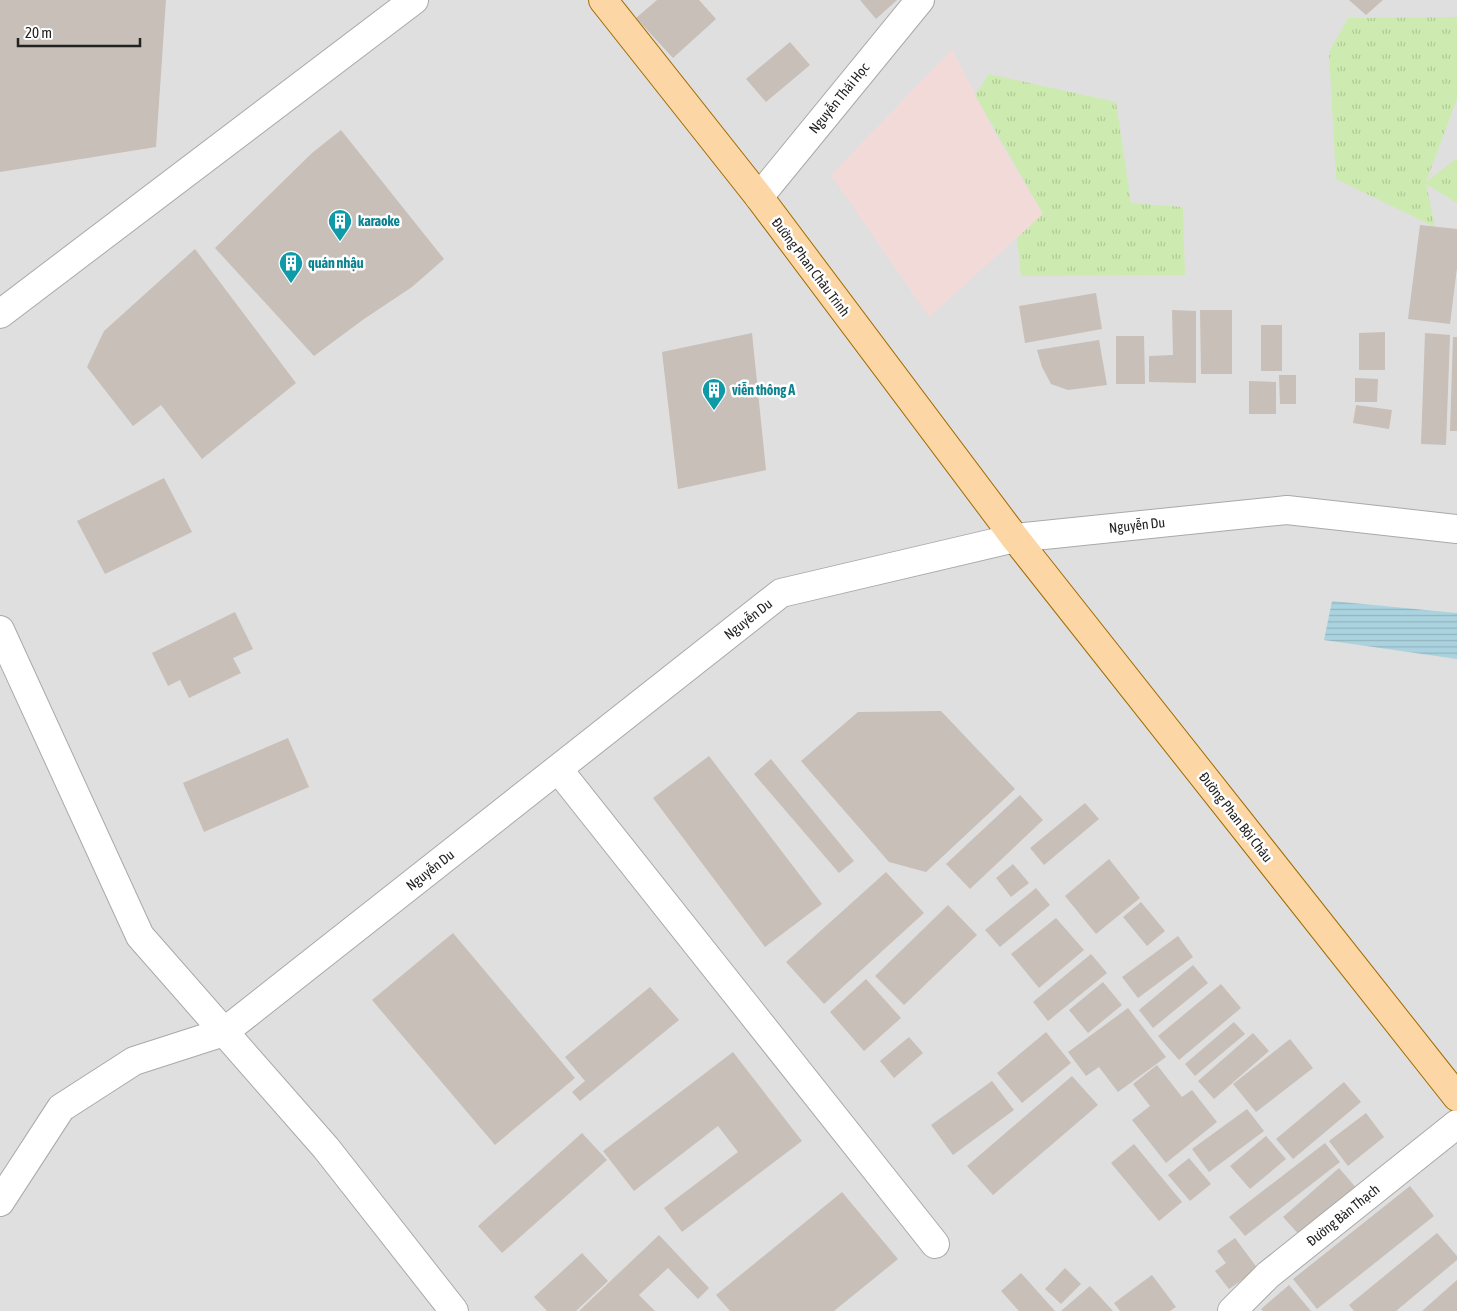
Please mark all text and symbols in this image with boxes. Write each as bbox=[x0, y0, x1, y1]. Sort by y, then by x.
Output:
scale bar bbox=[18, 15, 140, 47]
text: 20 m bbox=[25, 24, 52, 41]
street label: Nguyễn Thái Học bbox=[806, 59, 873, 136]
building icon: karaoke bbox=[327, 208, 353, 242]
place label: karaoke bbox=[358, 213, 400, 229]
street label: Đường Phan Châu Trinh bbox=[769, 215, 853, 319]
building icon: quán nhậu bbox=[278, 250, 304, 284]
place label: quán nhậu bbox=[308, 255, 364, 271]
building icon: viễn thông A bbox=[701, 377, 727, 411]
place label: viễn thông A bbox=[732, 381, 795, 398]
street label: Nguyễn Du bbox=[1108, 514, 1166, 536]
street label: Nguyễn Du bbox=[721, 595, 775, 643]
street label: Đường Phan Bội Châu bbox=[1196, 769, 1276, 865]
street label: Nguyễn Du bbox=[403, 846, 457, 894]
street label: Đường Bàn Thạch bbox=[1303, 1181, 1383, 1249]

